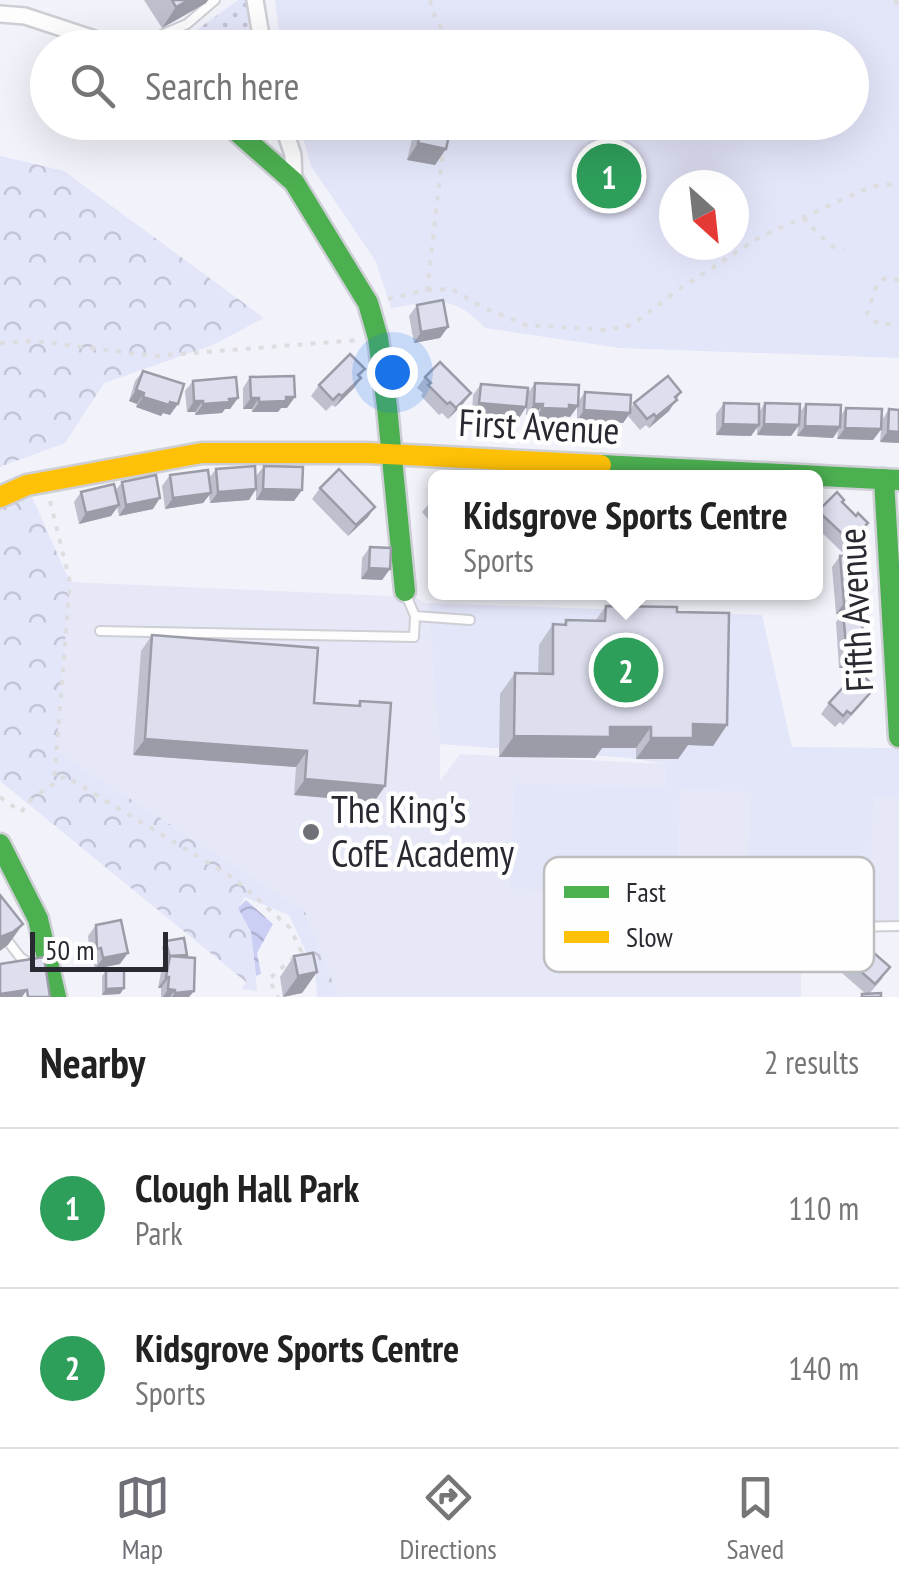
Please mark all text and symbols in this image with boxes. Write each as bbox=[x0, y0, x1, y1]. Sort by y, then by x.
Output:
search box bbox=[30, 30, 869, 140]
icon: search bbox=[65, 58, 120, 113]
text: Search here bbox=[145, 61, 299, 110]
pin: 1 bbox=[576, 138, 642, 214]
north arrow bbox=[659, 170, 749, 260]
your location bbox=[367, 347, 418, 398]
street label: First Avenue bbox=[458, 397, 621, 454]
popup bbox=[428, 470, 823, 600]
text: Kidsgrove Sports Centre bbox=[463, 490, 788, 539]
street label: Fifth Avenue bbox=[826, 527, 883, 693]
text: Sports bbox=[463, 539, 534, 581]
pin: 2 bbox=[594, 632, 658, 708]
place label: The King's CofE Academy bbox=[331, 784, 515, 877]
marker: The King's CofE Academy bbox=[300, 821, 322, 843]
legend bbox=[544, 857, 874, 972]
text: Fast bbox=[626, 873, 666, 910]
text: Slow bbox=[626, 918, 673, 955]
scale bar bbox=[30, 927, 168, 971]
text: 50 m bbox=[45, 931, 94, 968]
text: Nearby bbox=[40, 1035, 145, 1090]
text: 2 results bbox=[764, 1041, 859, 1083]
text: Clough Hall Park bbox=[135, 1163, 359, 1212]
text: 1 bbox=[65, 1187, 80, 1229]
text: 110 m bbox=[788, 1187, 859, 1229]
text: Park bbox=[135, 1212, 183, 1254]
text: Kidsgrove Sports Centre bbox=[135, 1323, 459, 1372]
text: 2 bbox=[65, 1347, 80, 1389]
text: 140 m bbox=[788, 1347, 859, 1389]
text: Sports bbox=[135, 1372, 206, 1414]
tab: Map bbox=[115, 1470, 170, 1567]
tab: Directions bbox=[399, 1470, 497, 1567]
tab: Saved bbox=[726, 1470, 784, 1567]

